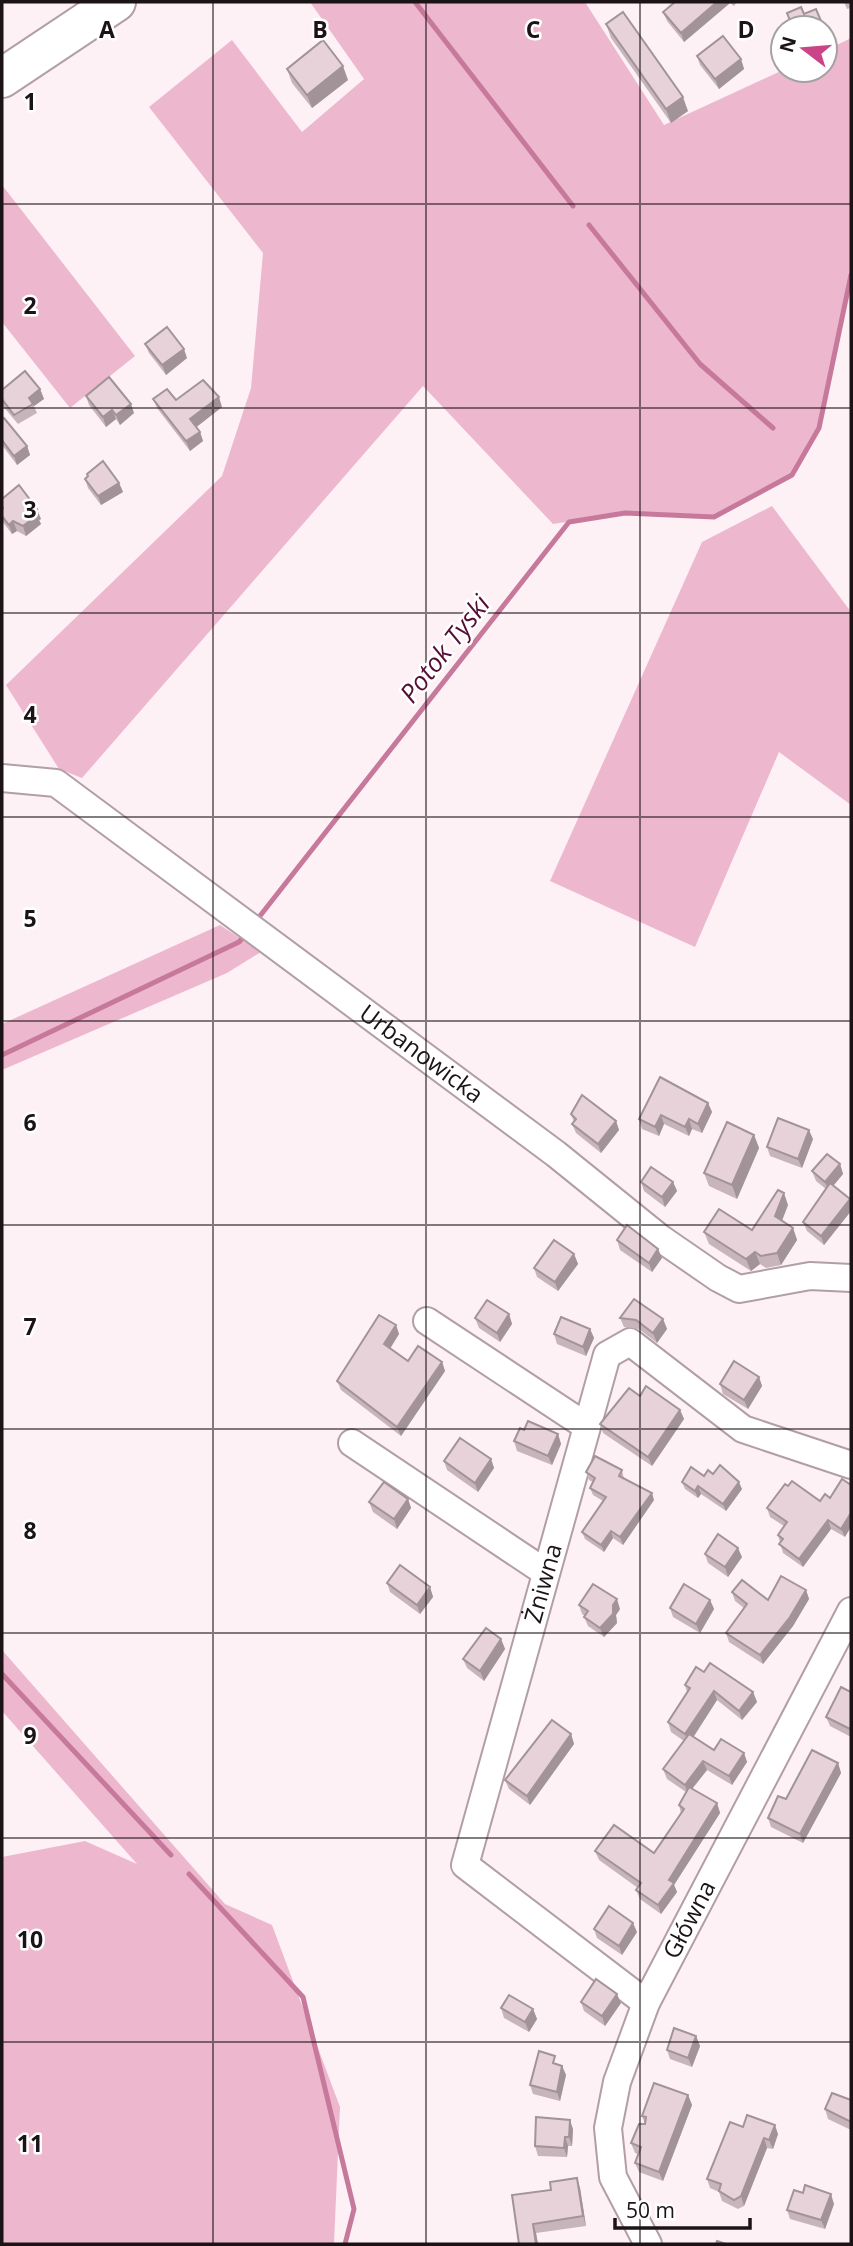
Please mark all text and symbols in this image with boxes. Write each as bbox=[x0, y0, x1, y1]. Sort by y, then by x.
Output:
text: A bbox=[99, 13, 115, 45]
text: B bbox=[312, 13, 328, 45]
text: C bbox=[526, 13, 540, 45]
text: D bbox=[737, 13, 755, 45]
north arrow bbox=[769, 14, 839, 84]
text: N bbox=[773, 33, 802, 55]
text: 1 bbox=[23, 85, 37, 117]
text: 2 bbox=[23, 289, 37, 321]
text: 3 bbox=[23, 493, 37, 525]
water label: Potok Tyski bbox=[391, 587, 498, 710]
text: 4 bbox=[23, 698, 37, 730]
text: 5 bbox=[23, 902, 37, 934]
street label: Urbanowicka bbox=[353, 996, 491, 1110]
text: 6 bbox=[23, 1106, 37, 1138]
text: 7 bbox=[23, 1310, 37, 1342]
text: 8 bbox=[23, 1514, 37, 1546]
street label: Żniwna bbox=[515, 1539, 569, 1626]
text: 9 bbox=[23, 1719, 37, 1751]
street label: Główna bbox=[654, 1874, 723, 1964]
text: 10 bbox=[17, 1923, 43, 1955]
text: 11 bbox=[17, 2127, 43, 2159]
scale bar bbox=[615, 2186, 750, 2230]
text: 50 m bbox=[626, 2196, 675, 2224]

